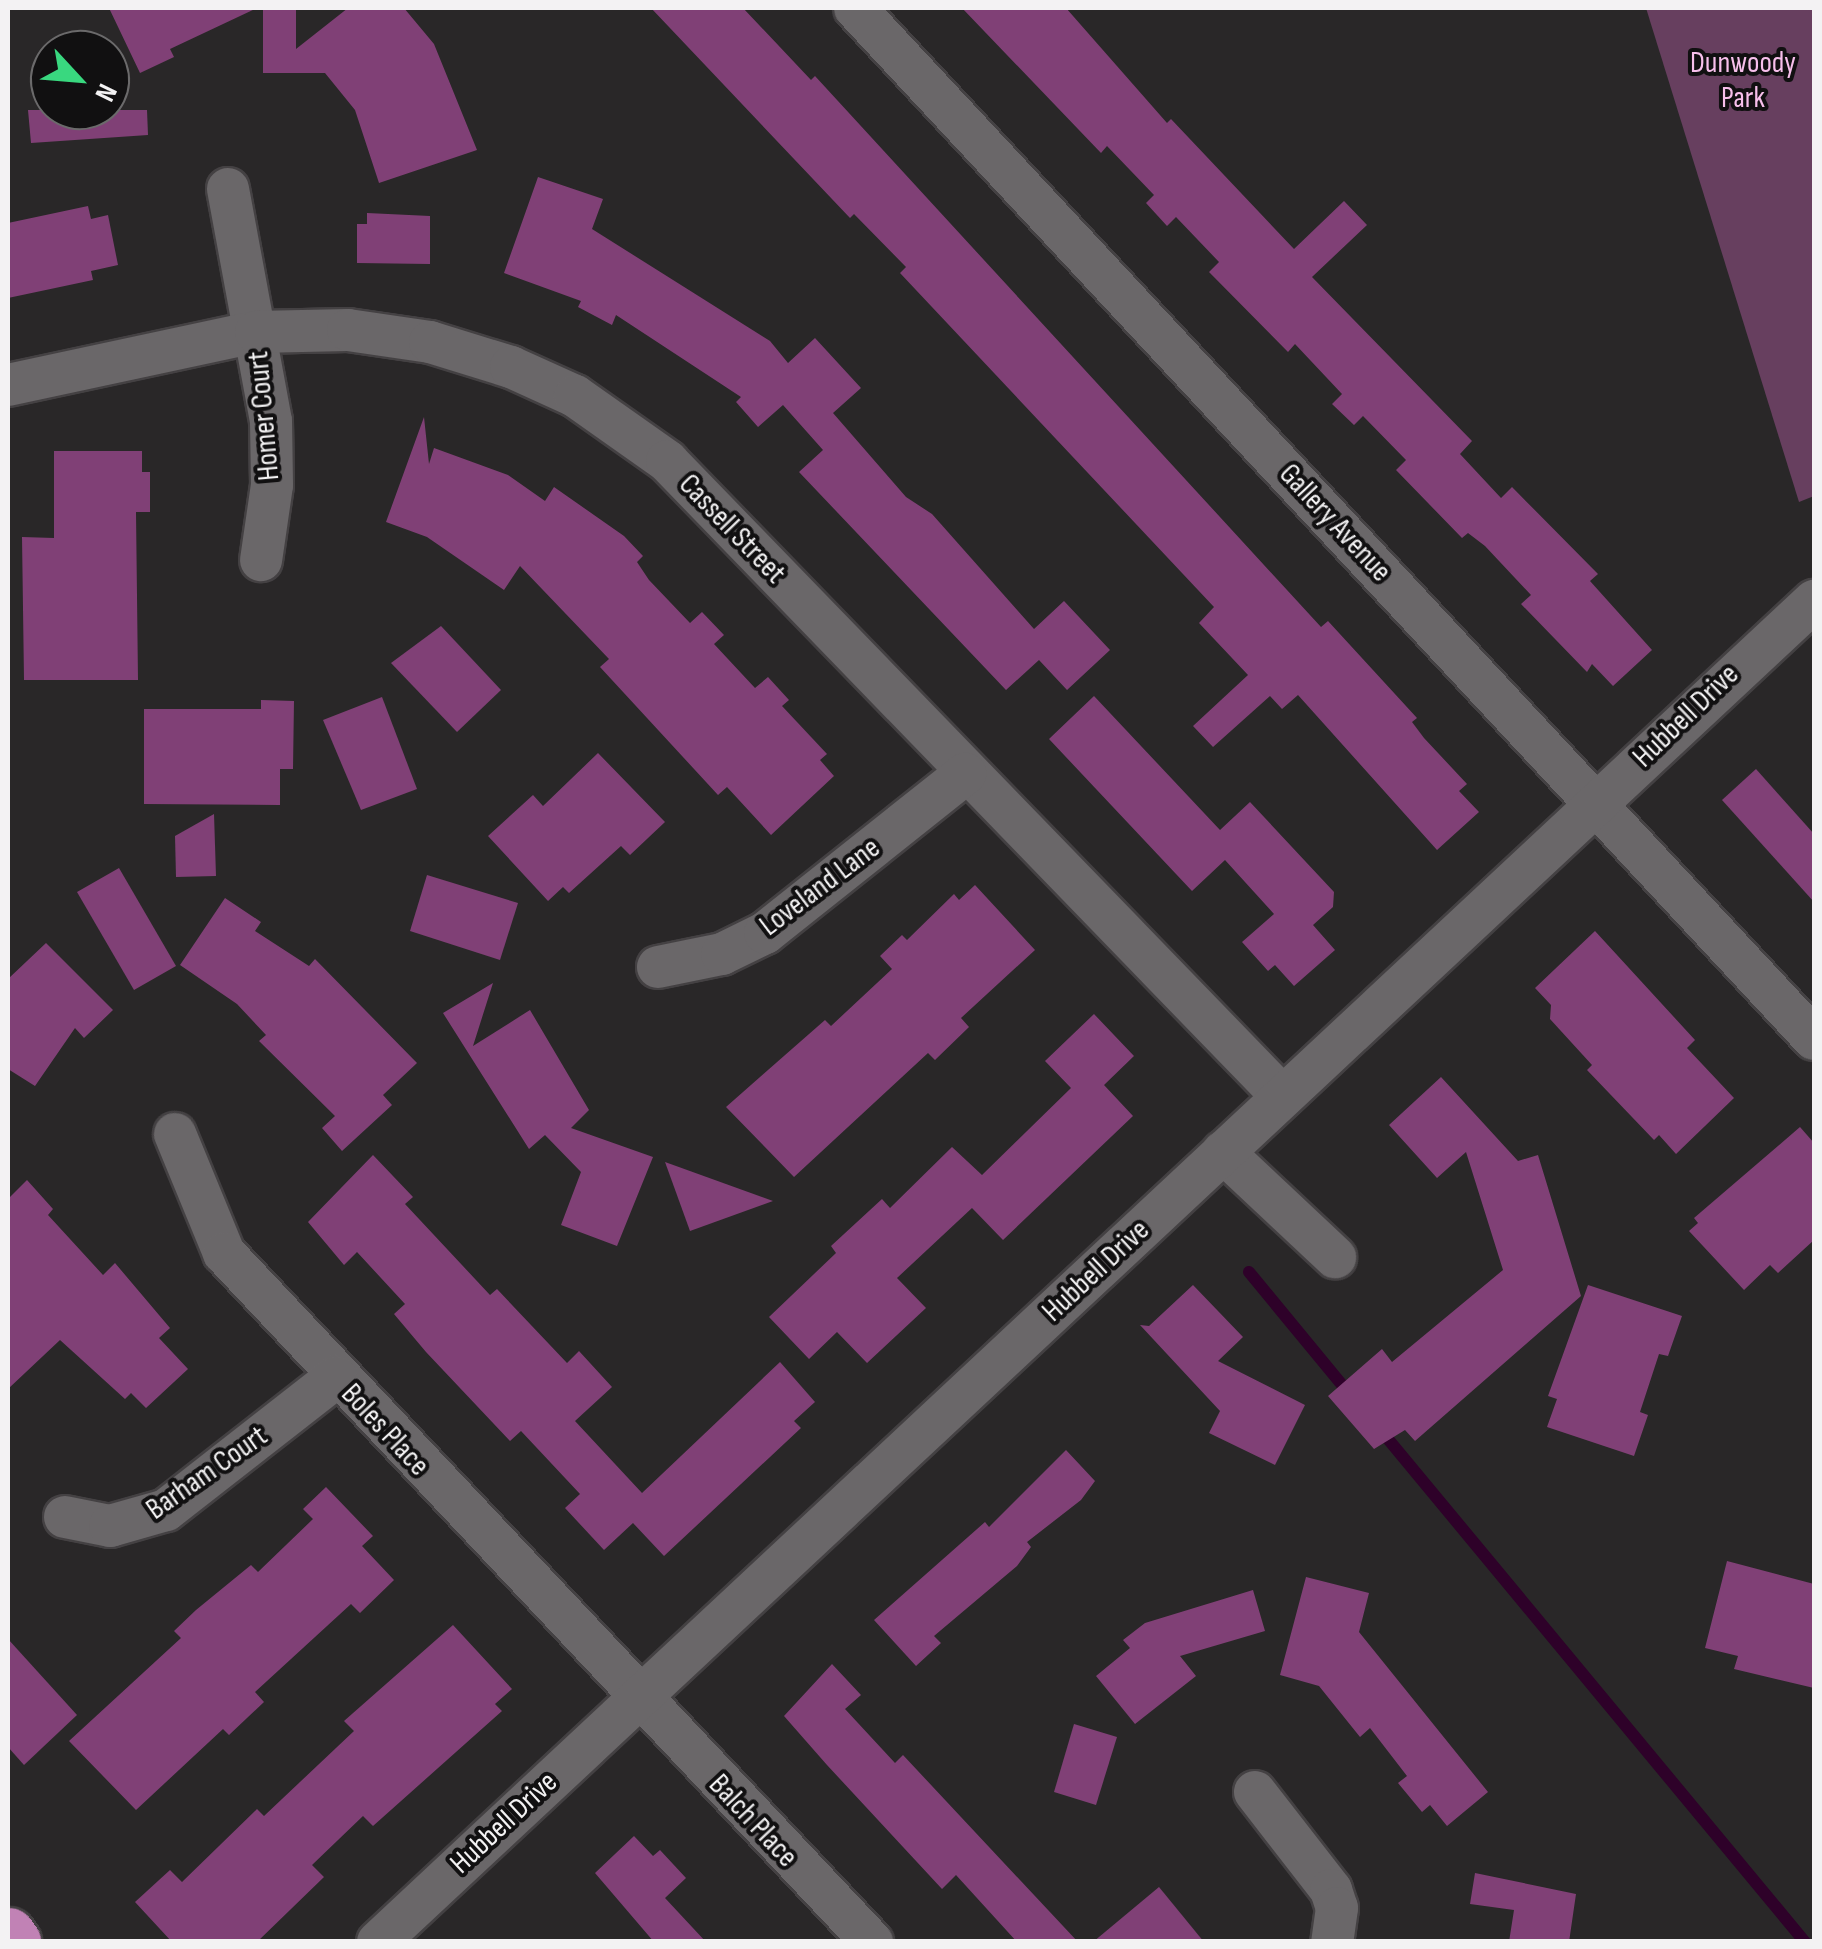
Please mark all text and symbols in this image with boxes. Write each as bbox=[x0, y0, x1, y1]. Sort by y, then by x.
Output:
north arrow bbox=[30, 30, 130, 130]
park label: Dunwoody Park bbox=[1690, 45, 1796, 116]
text: N bbox=[88, 79, 124, 106]
street label: Homer Court bbox=[240, 350, 288, 482]
street label: Gallery Avenue bbox=[1271, 457, 1399, 589]
street label: Cassell Street bbox=[671, 467, 793, 591]
street label: Hubbell Drive bbox=[1626, 657, 1746, 775]
street label: Loveland Lane bbox=[753, 830, 887, 944]
street label: Hubbell Drive bbox=[1035, 1212, 1157, 1330]
street label: Boles Place bbox=[333, 1377, 437, 1483]
street label: Barham Court bbox=[140, 1418, 274, 1528]
street label: Hubbell Drive bbox=[443, 1764, 565, 1882]
street label: Balch Place bbox=[701, 1767, 805, 1875]

